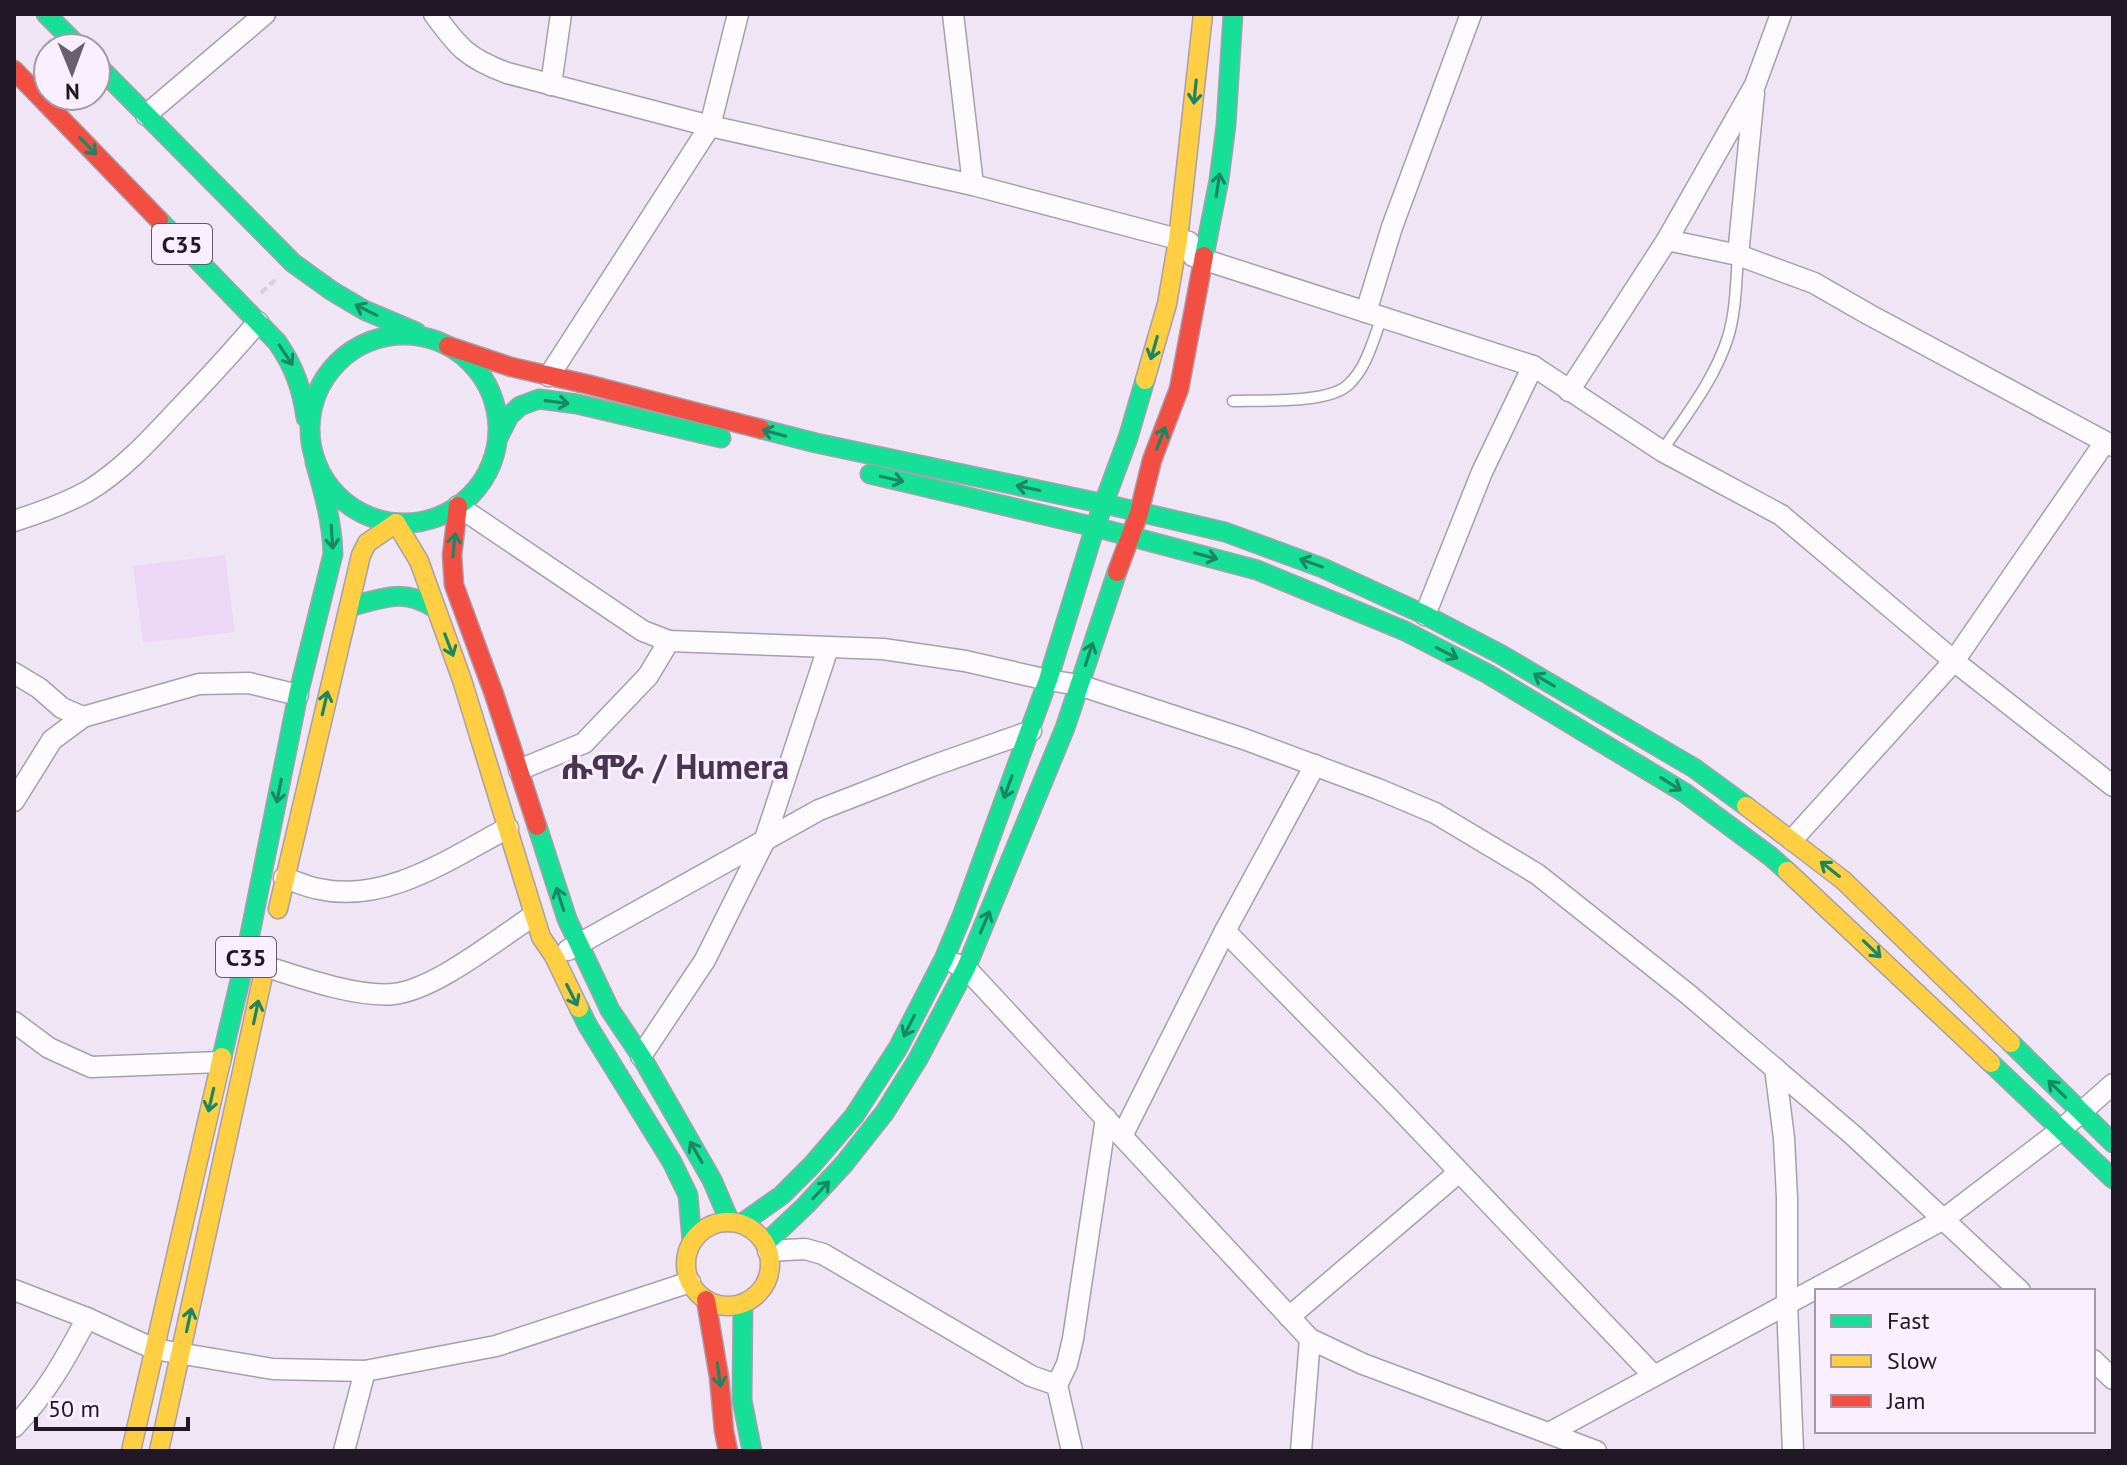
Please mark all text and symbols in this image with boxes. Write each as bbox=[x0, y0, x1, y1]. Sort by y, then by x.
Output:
north arrow bbox=[32, 32, 112, 112]
text: N bbox=[65, 78, 80, 106]
one-way arrow bbox=[1188, 78, 1203, 104]
one-way arrow bbox=[78, 136, 96, 156]
one-way arrow bbox=[1211, 173, 1226, 198]
road number: C35 bbox=[152, 224, 212, 264]
one-way arrow bbox=[354, 302, 378, 318]
one-way arrow bbox=[1146, 334, 1161, 360]
one-way arrow bbox=[278, 344, 294, 366]
one-way arrow bbox=[543, 394, 570, 409]
one-way arrow bbox=[762, 424, 788, 439]
one-way arrow bbox=[1154, 426, 1169, 451]
one-way arrow bbox=[879, 472, 905, 487]
one-way arrow bbox=[1016, 479, 1042, 494]
one-way arrow bbox=[325, 523, 340, 550]
one-way arrow bbox=[447, 532, 462, 559]
one-way arrow bbox=[1193, 550, 1219, 565]
one-way arrow bbox=[1299, 555, 1324, 570]
one-way arrow bbox=[443, 632, 457, 657]
one-way arrow bbox=[1082, 641, 1097, 667]
one-way arrow bbox=[1434, 645, 1458, 661]
one-way arrow bbox=[1533, 672, 1556, 688]
one-way arrow bbox=[318, 691, 333, 717]
district label: ሑሞራ / Humera bbox=[561, 744, 789, 788]
one-way arrow bbox=[1000, 774, 1014, 798]
one-way arrow bbox=[1659, 776, 1682, 792]
one-way arrow bbox=[270, 778, 285, 803]
one-way arrow bbox=[1820, 861, 1841, 878]
one-way arrow bbox=[552, 887, 566, 912]
one-way arrow bbox=[979, 910, 994, 935]
road number: C35 bbox=[216, 937, 276, 977]
one-way arrow bbox=[1862, 939, 1882, 958]
one-way arrow bbox=[565, 982, 580, 1006]
one-way arrow bbox=[249, 999, 264, 1025]
one-way arrow bbox=[901, 1014, 916, 1038]
one-way arrow bbox=[2048, 1080, 2067, 1099]
one-way arrow bbox=[203, 1086, 218, 1112]
one-way arrow bbox=[688, 1141, 704, 1164]
one-way arrow bbox=[811, 1180, 829, 1200]
legend bbox=[1815, 1289, 2095, 1433]
text: Fast bbox=[1887, 1305, 1930, 1336]
one-way arrow bbox=[182, 1308, 197, 1334]
text: Slow bbox=[1887, 1345, 1937, 1376]
one-way arrow bbox=[711, 1361, 726, 1388]
scale bar bbox=[36, 1381, 188, 1431]
text: Jam bbox=[1886, 1385, 1925, 1416]
text: 50 m bbox=[48, 1393, 100, 1424]

